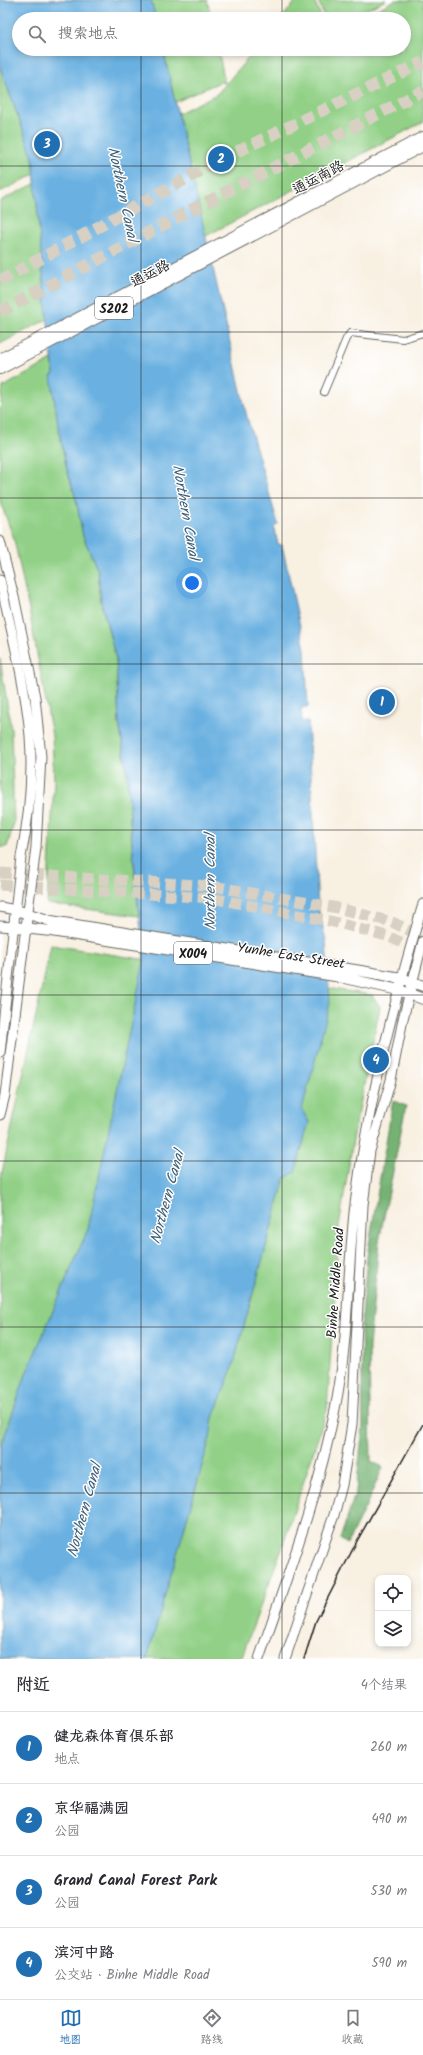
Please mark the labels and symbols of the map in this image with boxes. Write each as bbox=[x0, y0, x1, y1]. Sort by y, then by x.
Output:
pin: 3 bbox=[34, 129, 60, 159]
pin: 2 bbox=[208, 144, 234, 174]
water label: Northern Canal bbox=[100, 145, 144, 247]
street label: 通运南路 bbox=[289, 155, 348, 201]
street label: 通运路 bbox=[127, 254, 174, 293]
road number: S202 bbox=[95, 297, 133, 319]
water label: Northern Canal bbox=[165, 463, 206, 565]
your location bbox=[182, 573, 202, 593]
pin: 1 bbox=[369, 687, 395, 717]
water label: Northern Canal bbox=[199, 831, 223, 930]
street label: Yunhe East Street bbox=[235, 937, 347, 975]
road number: X004 bbox=[174, 942, 212, 964]
pin: 4 bbox=[363, 1045, 389, 1075]
water label: Northern Canal bbox=[144, 1144, 193, 1247]
street label: Binhe Middle Road bbox=[321, 1226, 351, 1339]
water label: Northern Canal bbox=[61, 1457, 110, 1560]

